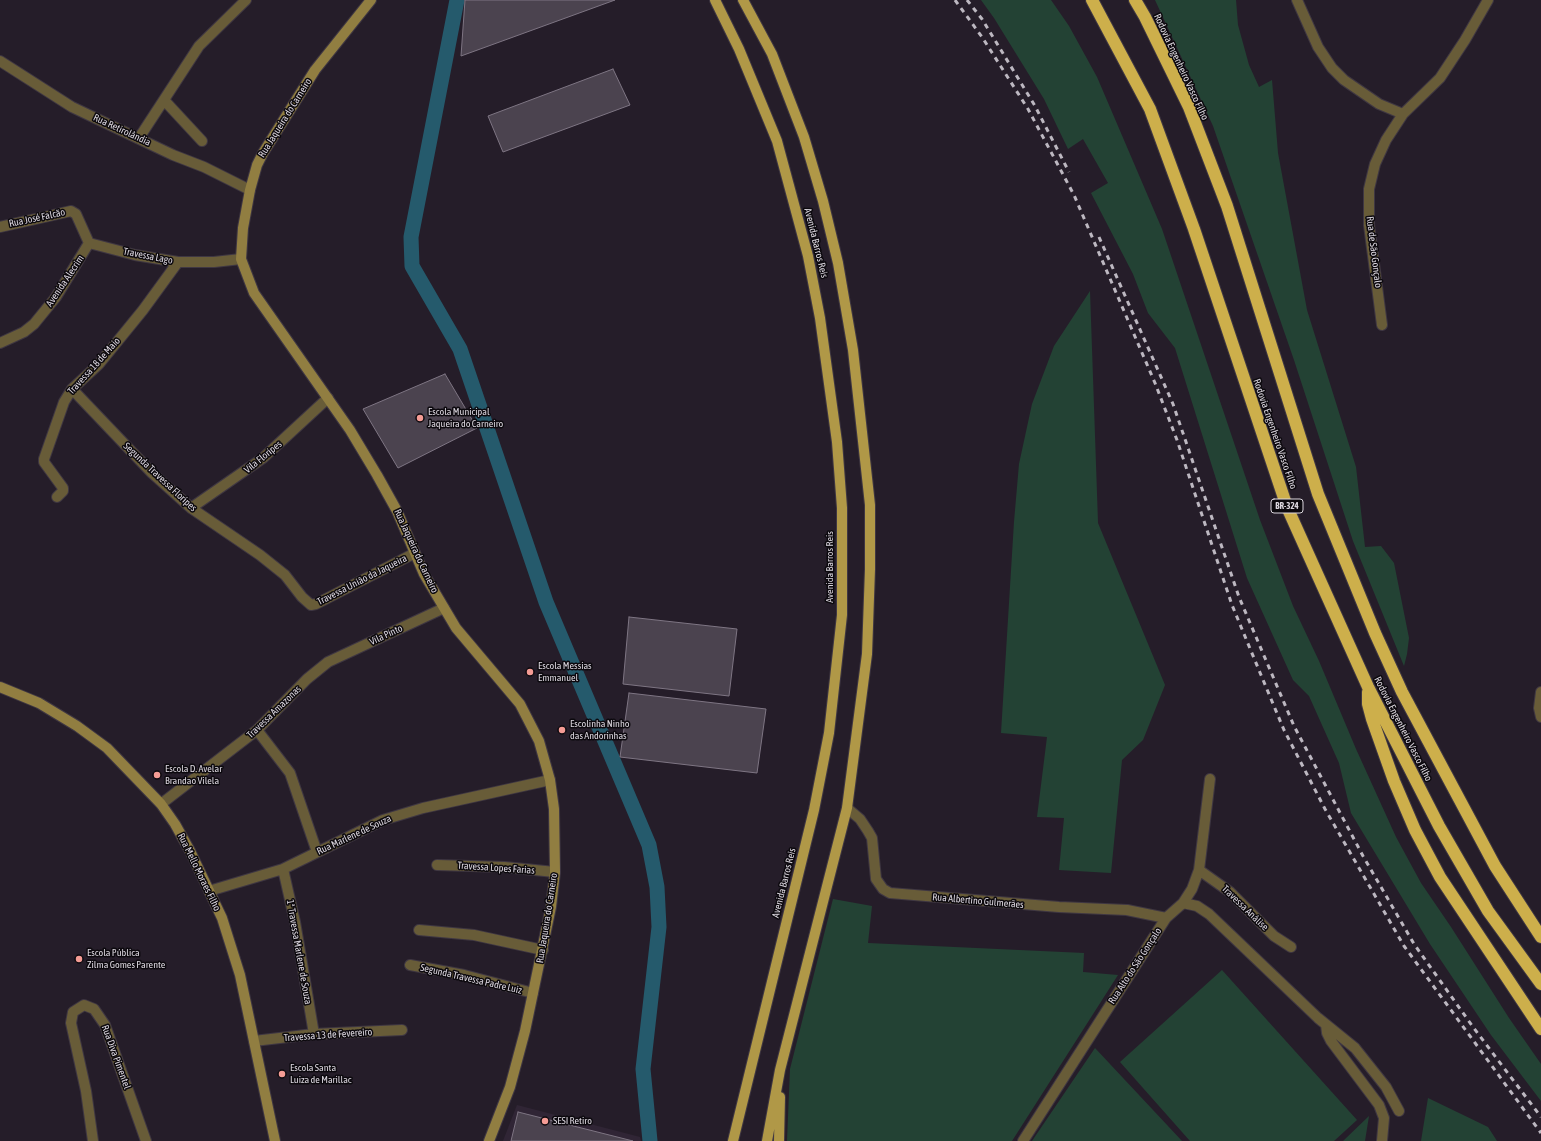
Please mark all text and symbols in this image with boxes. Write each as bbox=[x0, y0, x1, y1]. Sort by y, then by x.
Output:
street label: Rodovia Engenheiro Vasco Filho bbox=[1151, 12, 1211, 122]
street label: Rua Jaqueira do Carneiro bbox=[256, 76, 314, 160]
street label: Rua Retirolândia bbox=[91, 111, 153, 149]
street label: Rua José Falcão bbox=[8, 206, 66, 230]
street label: Avenida Barros Reis bbox=[802, 207, 830, 279]
street label: Rua de São Gonçalo bbox=[1364, 216, 1384, 288]
street label: Travessa Lago bbox=[122, 245, 174, 267]
street label: Avenida Alecrim bbox=[43, 253, 87, 309]
street label: Travessa 18 de Maio bbox=[65, 335, 123, 397]
street label: Rodovia Engenheiro Vasco Filho bbox=[1250, 377, 1300, 491]
place label: Escola Municipal Jaqueira do Carneiro bbox=[428, 406, 503, 430]
marker: Escola Municipal Jaqueira do Carneiro bbox=[415, 413, 425, 423]
street label: Vila Floripes bbox=[242, 438, 284, 476]
street label: Segunda Travessa Floripes bbox=[121, 440, 199, 514]
road number: BR-324 bbox=[1271, 499, 1303, 513]
street label: Rua Jaqueira do Carneiro bbox=[391, 507, 441, 595]
street label: Avenida Barros Reis bbox=[824, 531, 836, 603]
street label: Travessa Uniāo da Jaqueira bbox=[315, 552, 409, 608]
street label: Vila Pinto bbox=[368, 622, 404, 648]
place label: Escola Messias Emmanuel bbox=[538, 660, 592, 684]
marker: Escola Messias Emmanuel bbox=[525, 667, 535, 677]
street label: Rodovia Engenheiro Vasco Filho bbox=[1371, 675, 1435, 783]
street label: Travessa Amazonas bbox=[244, 683, 304, 741]
place label: Escolinha Ninho das Andorinhas bbox=[570, 718, 629, 742]
marker: Escolinha Ninho das Andorinhas bbox=[557, 725, 567, 735]
place label: Escola D. Avelar Brandao Vilela bbox=[165, 763, 222, 786]
marker: Escola D. Avelar Brandao Vilela bbox=[152, 770, 162, 780]
street label: Rua Marlene de Souza bbox=[315, 813, 393, 857]
street label: Rua Mello Moraes Filho bbox=[175, 831, 223, 913]
street label: Avenida Barros Reis bbox=[770, 847, 798, 919]
street label: Travessa Lopes Farias bbox=[457, 859, 535, 877]
street label: Rua Jaqueira do Carneiro bbox=[534, 872, 560, 964]
street label: Travessa Análise bbox=[1219, 883, 1271, 933]
street label: Rua Albertino Gulmerães bbox=[932, 891, 1024, 911]
street label: 1ª Travessa Marlene de Souza bbox=[284, 899, 314, 1005]
street label: Rua Alto do São Gonçalo bbox=[1106, 926, 1164, 1006]
place label: Escola Pública Zilma Gomes Parente bbox=[87, 947, 165, 970]
marker: Escola Pública Zilma Gomes Parente bbox=[74, 954, 84, 964]
street label: Segunda Travessa Padre Luiz bbox=[419, 961, 523, 997]
street label: Rua Diva Pimentel bbox=[99, 1023, 133, 1091]
street label: Travessa 13 de Fevereiro bbox=[283, 1026, 373, 1044]
place label: Escola Santa Luiza de Marillac bbox=[290, 1062, 352, 1086]
marker: Escola Santa Luiza de Marillac bbox=[277, 1069, 287, 1079]
place label: SESI Retiro bbox=[553, 1115, 592, 1127]
marker: SESI Retiro bbox=[540, 1116, 550, 1126]

